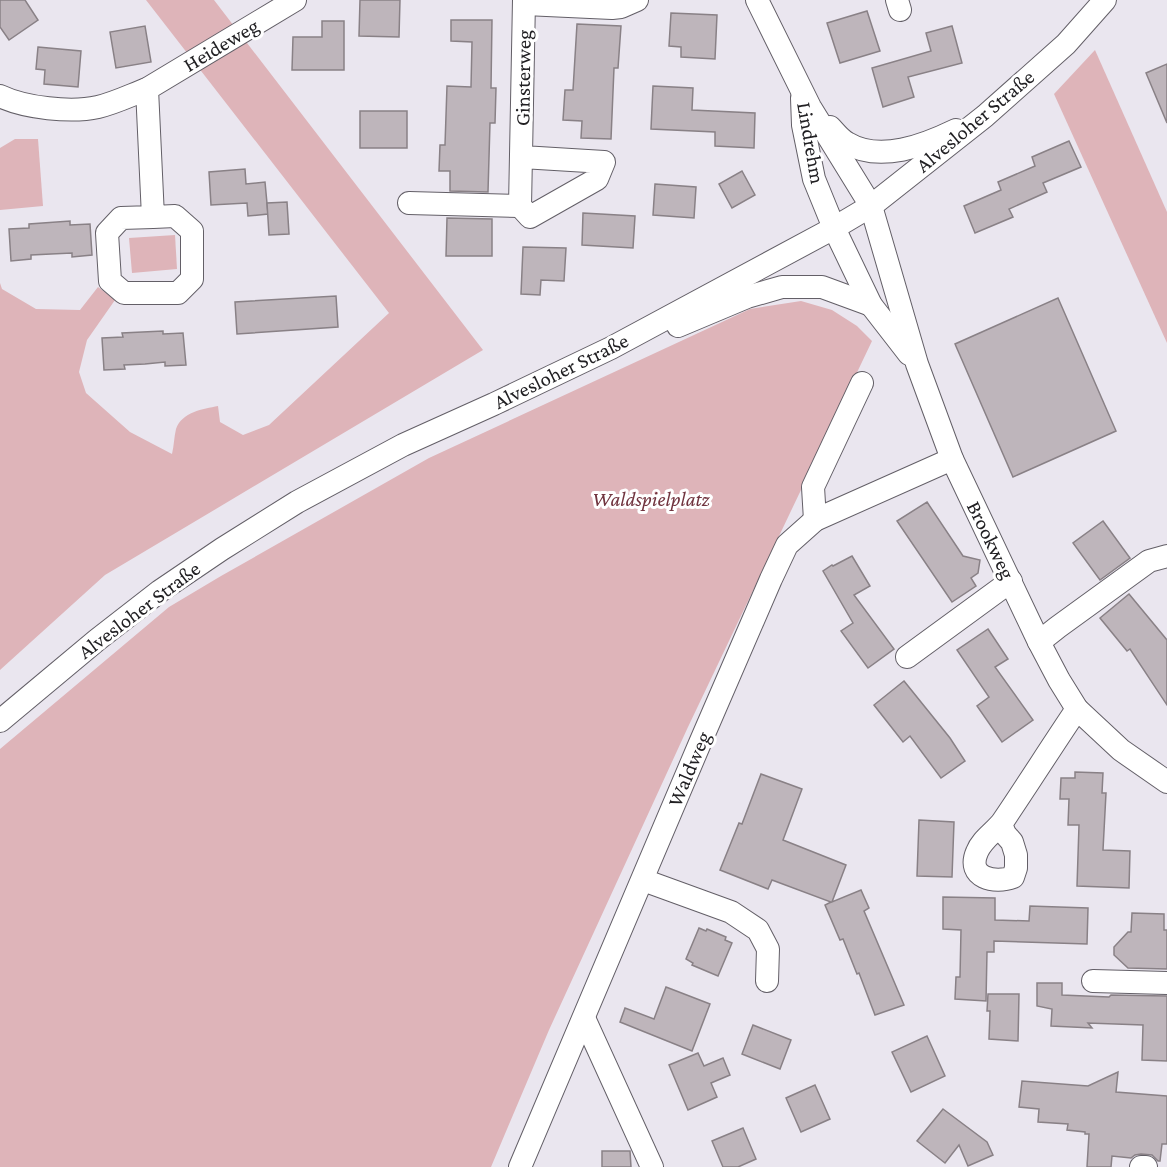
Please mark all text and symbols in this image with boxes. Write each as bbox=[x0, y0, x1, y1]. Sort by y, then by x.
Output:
street label: Heideweg bbox=[179, 13, 263, 77]
street label: Ginsterweg bbox=[510, 30, 536, 126]
street label: Alvesloher Straße bbox=[911, 65, 1039, 177]
street label: Lindrehm bbox=[792, 100, 830, 186]
street label: Alvesloher Straße bbox=[490, 328, 632, 414]
park label: Waldspielplatz bbox=[592, 487, 711, 511]
street label: Brookweg bbox=[962, 497, 1020, 583]
street label: Alvesloher Straße bbox=[73, 556, 205, 664]
street label: Waldweg bbox=[662, 728, 716, 810]

